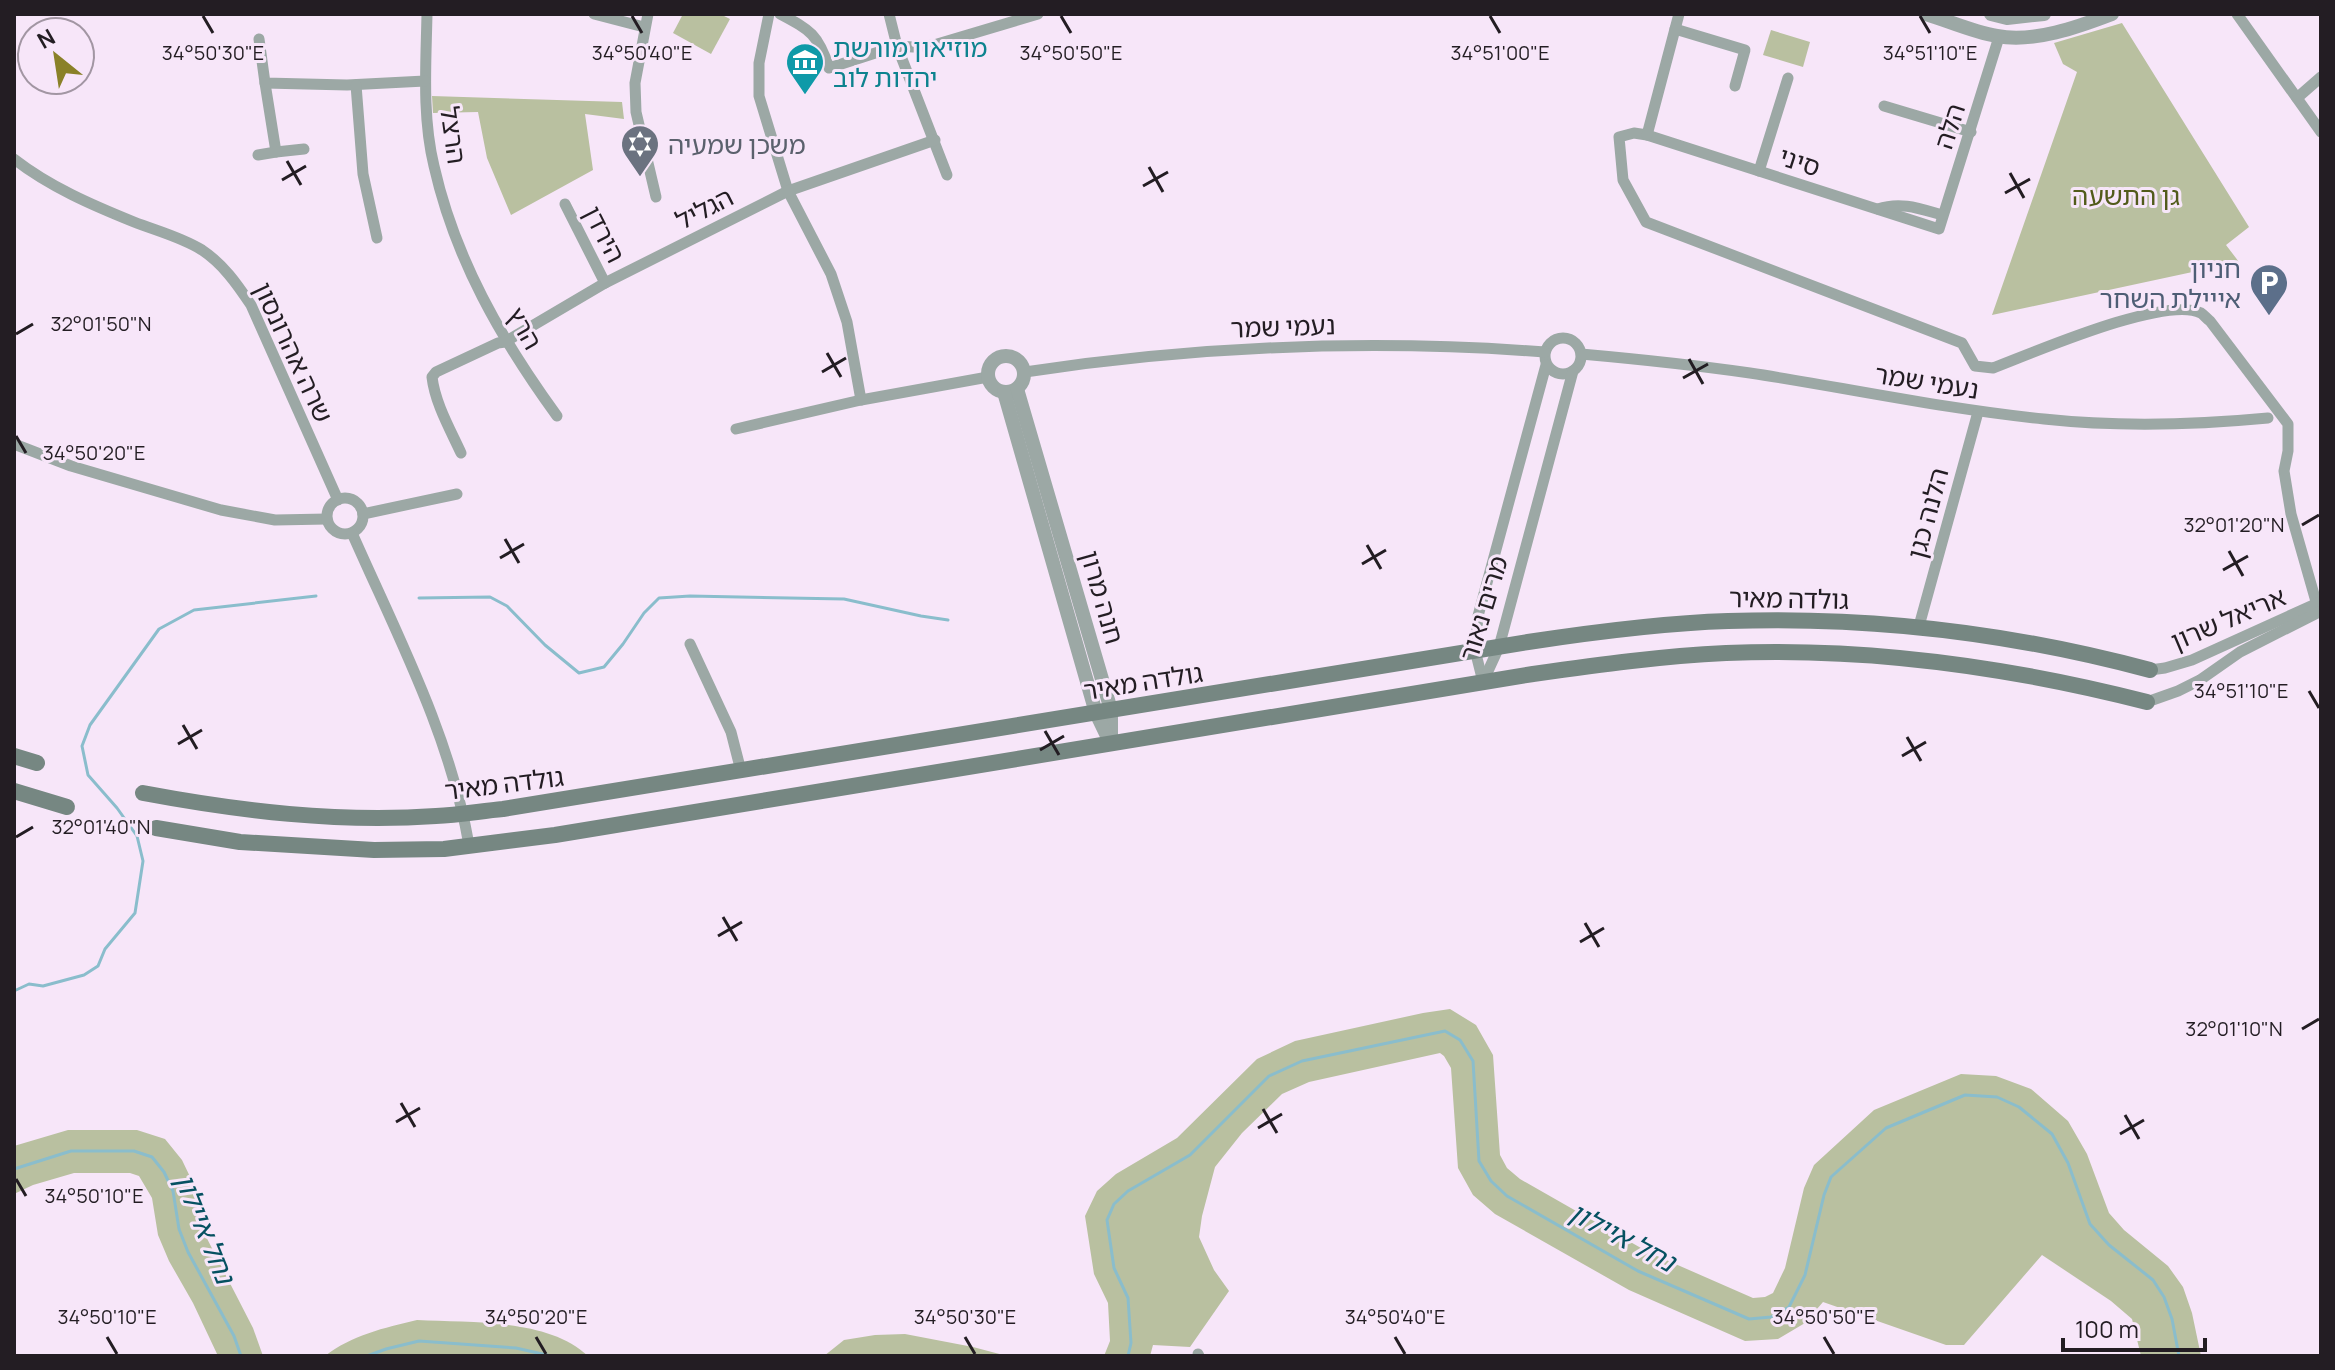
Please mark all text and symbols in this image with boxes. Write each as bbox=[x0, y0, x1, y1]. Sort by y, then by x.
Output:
north arrow bbox=[16, 16, 96, 96]
text: N bbox=[32, 22, 60, 56]
place label: מוזיאון מורשת יהדות לוב bbox=[833, 29, 987, 95]
text: 34°50'30"E bbox=[162, 39, 264, 66]
text: 34°50'40"E bbox=[592, 39, 692, 66]
text: 34°50'50"E bbox=[1020, 39, 1122, 66]
text: 34°51'00"E bbox=[1450, 39, 1550, 66]
text: 34°51'10"E bbox=[1883, 39, 1977, 66]
museum icon: מוזיאון מורשת יהדות לוב bbox=[784, 41, 826, 96]
street label: הלה bbox=[1925, 98, 1973, 154]
street label: הרצל bbox=[432, 104, 476, 166]
synagogue icon: משכן שמעיה bbox=[619, 123, 661, 178]
place label: משכן שמעיה bbox=[668, 126, 806, 162]
street label: סיני bbox=[1775, 137, 1825, 185]
park label: גן התשעה bbox=[2072, 177, 2180, 213]
street label: הגליל bbox=[669, 178, 739, 238]
street label: הירדן bbox=[575, 199, 635, 269]
place label: חניון אייילת השחר bbox=[2100, 250, 2241, 316]
parking icon: חניון אייילת השחר bbox=[2248, 262, 2290, 317]
street label: שרה אהרונסון bbox=[246, 276, 342, 428]
street label: הרץ bbox=[498, 300, 552, 356]
street label: נעמי שמר bbox=[1230, 306, 1336, 346]
text: 32°01'50"N bbox=[50, 310, 152, 337]
street label: נעמי שמר bbox=[1872, 355, 1982, 407]
text: 34°50'20"E bbox=[43, 439, 145, 466]
street label: הלנה כגן bbox=[1898, 463, 1956, 563]
text: 32°01'20"N bbox=[2184, 511, 2284, 538]
street label: חנה מרון bbox=[1073, 546, 1133, 648]
street label: מרים נאור bbox=[1450, 551, 1516, 665]
street label: אריאל שרון bbox=[2165, 578, 2291, 658]
street label: גולדה מאיר bbox=[1729, 579, 1850, 617]
street label: גולדה מאיר bbox=[1081, 654, 1205, 708]
text: 34°51'10"E bbox=[2194, 677, 2288, 704]
street label: גולדה מאיר bbox=[442, 758, 566, 808]
text: 32°01'40"N bbox=[52, 813, 150, 840]
text: 32°01'10"N bbox=[2185, 1015, 2283, 1042]
water label: נחל איילון bbox=[167, 1167, 246, 1291]
text: 34°50'10"E bbox=[44, 1182, 144, 1209]
water label: נחל איילון bbox=[1563, 1192, 1685, 1281]
scale bar bbox=[2063, 1302, 2205, 1352]
text: 34°50'10"E bbox=[57, 1303, 157, 1330]
text: 34°50'20"E bbox=[485, 1303, 587, 1330]
text: 34°50'30"E bbox=[914, 1303, 1016, 1330]
text: 34°50'40"E bbox=[1345, 1303, 1445, 1330]
text: 34°50'50"E bbox=[1773, 1303, 1875, 1330]
text: 100 m bbox=[2075, 1312, 2139, 1345]

